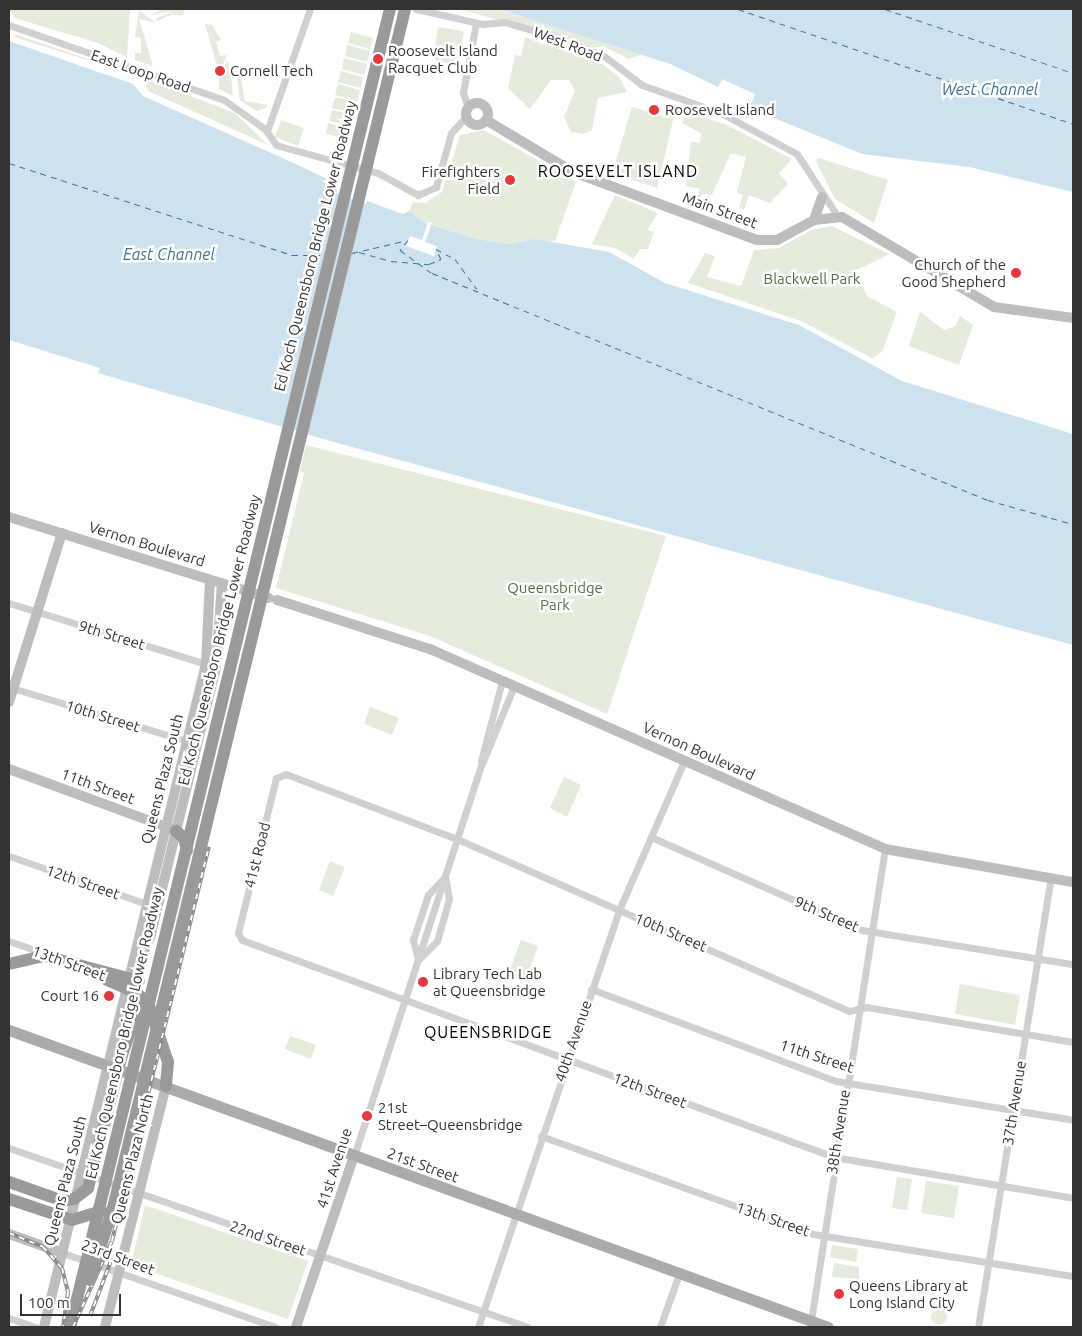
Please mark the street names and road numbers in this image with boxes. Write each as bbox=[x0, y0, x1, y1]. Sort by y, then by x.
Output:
street label: West Road bbox=[531, 23, 605, 65]
street label: East Loop Road bbox=[89, 46, 193, 96]
street label: Ed Koch Queensboro Bridge Lower Roadway bbox=[270, 99, 360, 393]
street label: Main Street bbox=[680, 188, 760, 232]
street label: Ed Koch Queensboro Bridge Lower Roadway bbox=[174, 493, 264, 787]
street label: Vernon Boulevard bbox=[87, 518, 207, 570]
street label: 9th Street bbox=[77, 616, 147, 654]
street label: 10th Street bbox=[64, 696, 142, 736]
street label: Queens Plaza South bbox=[137, 712, 187, 846]
street label: Vernon Boulevard bbox=[640, 718, 758, 784]
street label: 11th Street bbox=[59, 764, 137, 808]
street label: 41st Road bbox=[240, 820, 274, 890]
street label: 12th Street bbox=[44, 861, 122, 903]
street label: Ed Koch Queensboro Bridge Lower Roadway bbox=[82, 885, 166, 1181]
street label: 9th Street bbox=[792, 892, 862, 936]
street label: 10th Street bbox=[632, 909, 710, 955]
street label: 13th Street bbox=[30, 941, 108, 985]
street label: 40th Avenue bbox=[551, 998, 595, 1084]
street label: 11th Street bbox=[778, 1036, 856, 1076]
street label: 37th Avenue bbox=[998, 1059, 1030, 1147]
street label: 12th Street bbox=[611, 1068, 689, 1112]
street label: 38th Avenue bbox=[822, 1088, 854, 1176]
street label: Queens Plaza North bbox=[107, 1092, 157, 1226]
street label: Queens Plaza South bbox=[40, 1114, 90, 1248]
street label: 41st Avenue bbox=[313, 1126, 355, 1210]
street label: 21st Street bbox=[385, 1144, 461, 1186]
street label: 13th Street bbox=[734, 1198, 812, 1240]
street label: 22nd Street bbox=[227, 1217, 309, 1259]
street label: 23rd Street bbox=[79, 1235, 157, 1279]

